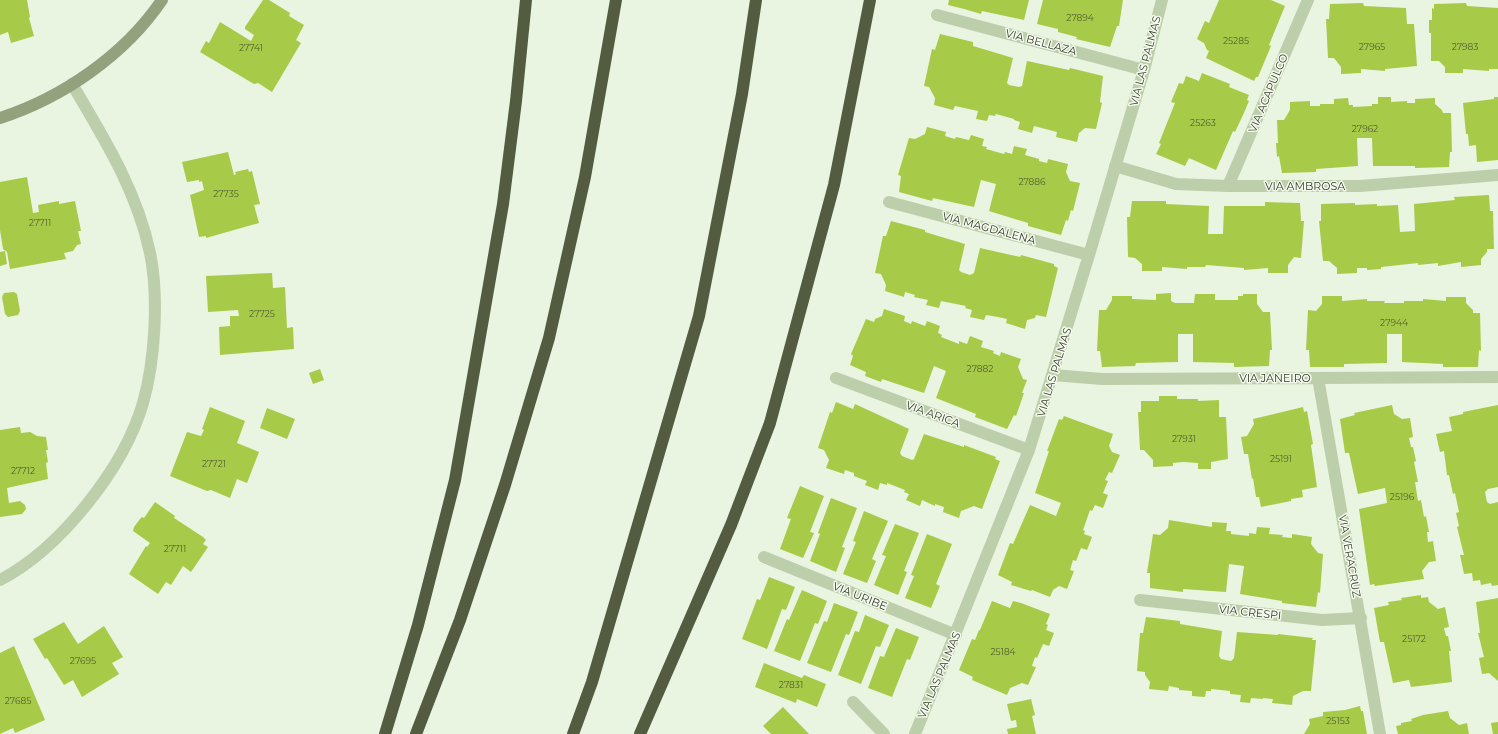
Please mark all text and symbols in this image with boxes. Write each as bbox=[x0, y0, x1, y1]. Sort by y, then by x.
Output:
house number: 27894 bbox=[1066, 12, 1094, 23]
street label: VIA LAS PALMAS bbox=[1126, 14, 1164, 108]
street label: VIA BELLAZA bbox=[1004, 26, 1078, 58]
house number: 25285 bbox=[1223, 35, 1249, 46]
house number: 27965 bbox=[1359, 41, 1385, 52]
house number: 27983 bbox=[1452, 41, 1478, 52]
house number: 27741 bbox=[239, 42, 263, 53]
street label: VIA ACAPULCO bbox=[1245, 51, 1291, 135]
house number: 25263 bbox=[1190, 117, 1216, 128]
house number: 27962 bbox=[1352, 123, 1378, 134]
house number: 27886 bbox=[1018, 176, 1046, 187]
street label: VIA AMBROSA bbox=[1265, 179, 1345, 193]
house number: 27735 bbox=[213, 188, 239, 199]
street label: VIA MAGDALENA bbox=[941, 209, 1037, 247]
house number: 27711 bbox=[29, 217, 51, 228]
house number: 27725 bbox=[249, 308, 275, 319]
house number: 27944 bbox=[1380, 317, 1408, 328]
street label: VIA LAS PALMAS bbox=[1034, 325, 1074, 418]
house number: 27882 bbox=[967, 363, 993, 374]
street label: VIA JANEIRO bbox=[1239, 371, 1311, 385]
street label: VIA ARICA bbox=[904, 398, 962, 430]
house number: 27931 bbox=[1172, 433, 1196, 444]
house number: 25191 bbox=[1270, 453, 1292, 464]
house number: 27721 bbox=[202, 458, 226, 469]
house number: 27712 bbox=[11, 465, 35, 476]
house number: 25196 bbox=[1390, 491, 1415, 502]
street label: VIA VERACRUZ bbox=[1336, 513, 1364, 599]
house number: 27711 bbox=[164, 543, 186, 554]
street label: VIA URIBE bbox=[831, 579, 889, 613]
street label: VIA CRESPI bbox=[1218, 602, 1282, 622]
street label: VIA LAS PALMAS bbox=[914, 629, 964, 720]
house number: 25172 bbox=[1402, 633, 1426, 644]
house number: 25184 bbox=[990, 646, 1016, 657]
house number: 27695 bbox=[70, 655, 96, 666]
house number: 27831 bbox=[779, 679, 803, 690]
house number: 27685 bbox=[5, 695, 31, 706]
house number: 25153 bbox=[1326, 715, 1350, 726]

